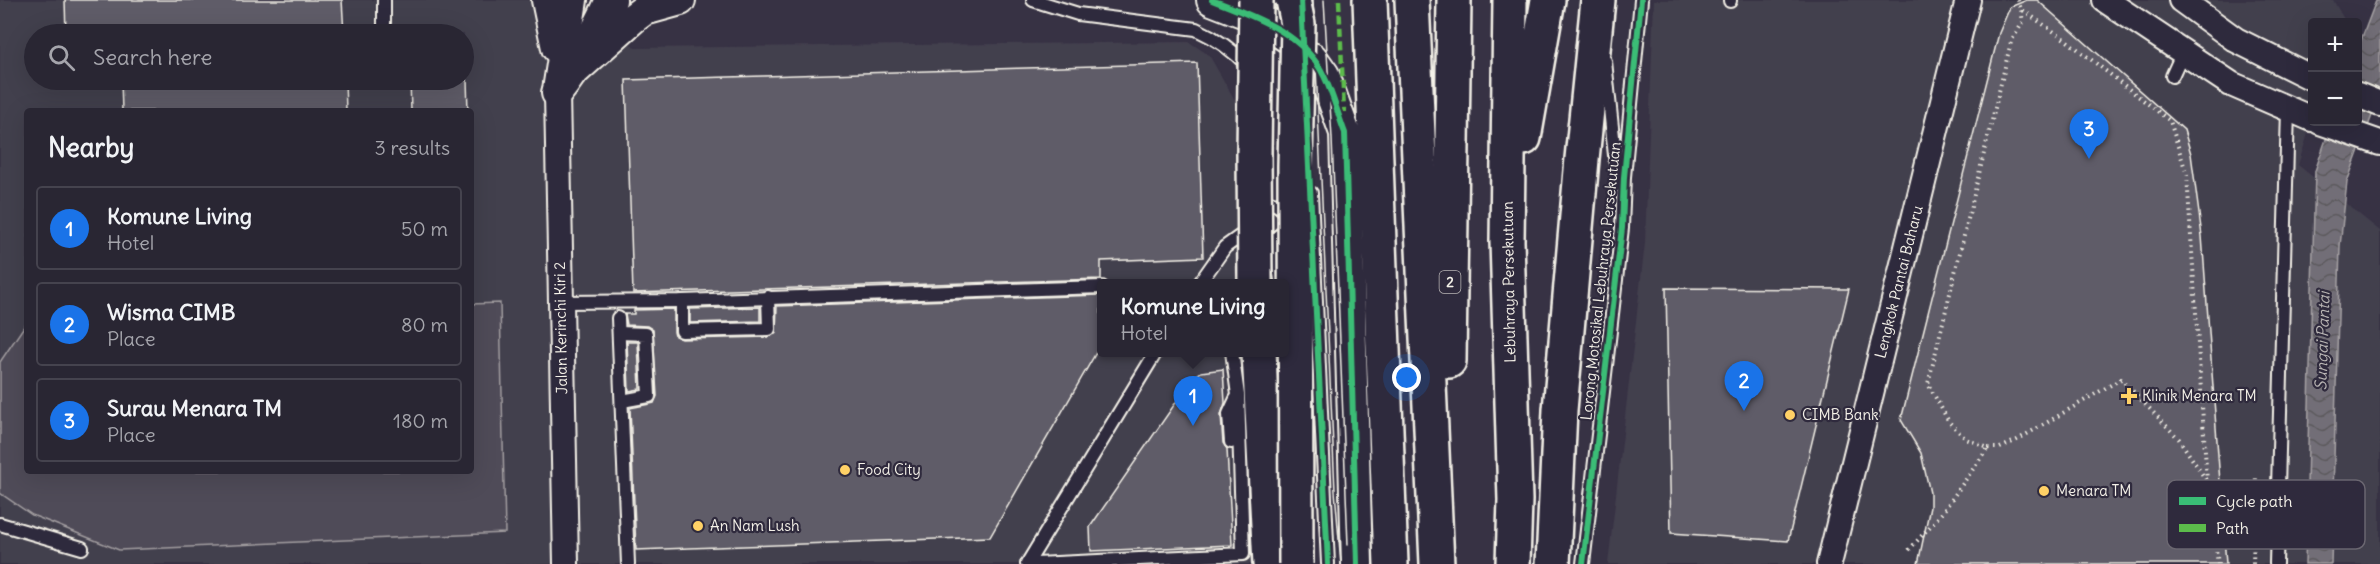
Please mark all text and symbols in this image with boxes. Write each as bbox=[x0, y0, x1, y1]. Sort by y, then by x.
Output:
map controls bbox=[2308, 18, 2362, 126]
button: + bbox=[2308, 18, 2362, 72]
search box bbox=[24, 24, 474, 90]
icon: search bbox=[45, 41, 78, 74]
text: Search here bbox=[93, 43, 212, 71]
button: − bbox=[2308, 72, 2362, 126]
pin: 3 bbox=[2070, 110, 2108, 159]
text: Nearby bbox=[48, 131, 134, 164]
text: 3 results bbox=[374, 135, 450, 160]
street label: Lorong Motosikal Lebuhraya Persekutuan bbox=[1576, 140, 1625, 421]
street label: Lebuhraya Persekutuan bbox=[1498, 201, 1519, 363]
text: Komune Living bbox=[107, 202, 252, 230]
street label: Lengkok Pantai Baharu bbox=[1870, 203, 1927, 360]
text: 1 bbox=[66, 216, 73, 241]
text: 50 m bbox=[401, 216, 448, 241]
text: Hotel bbox=[107, 230, 154, 255]
street label: Jalan Kerinchi Kiri 2 bbox=[550, 262, 571, 394]
road number: 2 bbox=[1440, 271, 1460, 293]
popup bbox=[1097, 279, 1289, 357]
water label: Sungai Pantai bbox=[2310, 289, 2334, 391]
text: Komune Living bbox=[1120, 292, 1266, 320]
text: Wisma CIMB bbox=[107, 298, 235, 326]
text: 2 bbox=[64, 312, 75, 337]
text: 80 m bbox=[401, 312, 448, 337]
text: Hotel bbox=[1120, 320, 1168, 345]
text: Place bbox=[107, 326, 155, 351]
pin: 2 bbox=[1724, 362, 1764, 411]
your location bbox=[1392, 363, 1421, 392]
pin: 1 bbox=[1174, 376, 1212, 426]
place label: Klinik Menara TM bbox=[2142, 386, 2257, 405]
marker: Klinik Menara TM bbox=[2120, 387, 2138, 405]
text: Surau Menara TM bbox=[107, 394, 282, 422]
place label: CIMB Bank bbox=[1802, 405, 1879, 424]
text: 3 bbox=[64, 408, 75, 433]
text: 180 m bbox=[393, 408, 448, 433]
marker: CIMB Bank bbox=[1783, 408, 1797, 422]
text: Place bbox=[107, 422, 155, 447]
place label: Food City bbox=[857, 460, 921, 479]
marker: Food City bbox=[838, 463, 852, 477]
legend bbox=[2167, 480, 2365, 549]
place label: Menara TM bbox=[2056, 481, 2132, 500]
marker: Menara TM bbox=[2037, 484, 2051, 498]
text: Cycle path bbox=[2216, 491, 2292, 511]
place label: An Nam Lush bbox=[710, 516, 800, 535]
text: Path bbox=[2216, 518, 2249, 538]
marker: An Nam Lush bbox=[691, 519, 705, 533]

